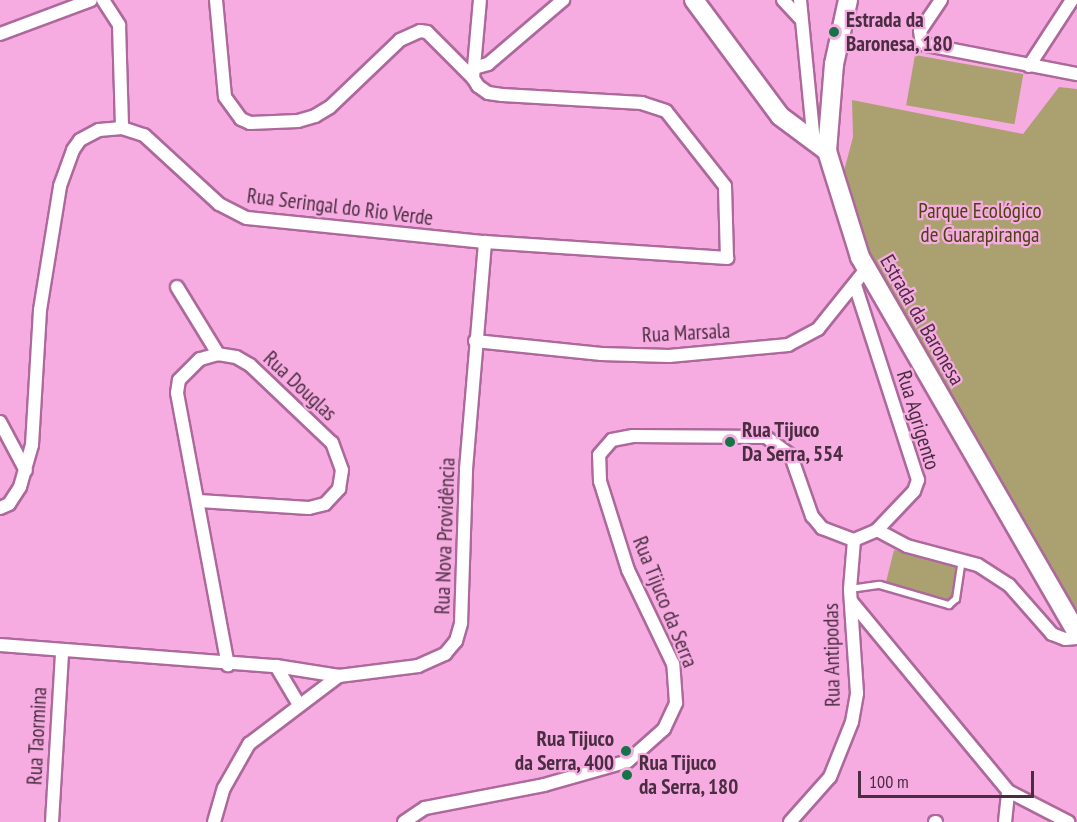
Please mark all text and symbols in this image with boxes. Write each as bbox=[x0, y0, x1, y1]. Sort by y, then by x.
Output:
place label: Estrada da Baronesa, 180 bbox=[846, 7, 954, 57]
marker: Estrada da Baronesa, 180 bbox=[827, 25, 841, 39]
street label: Rua Seringal do Rio Verde bbox=[245, 183, 435, 231]
park label: Parque Ecológico de Guarapiranga bbox=[918, 198, 1042, 248]
street label: Estrada da Baronesa bbox=[874, 250, 970, 390]
street label: Rua Marsala bbox=[641, 318, 731, 348]
street label: Rua Douglas bbox=[258, 346, 342, 426]
street label: Rua Agrigento bbox=[891, 367, 945, 473]
place label: Rua Tijuco Da Serra, 554 bbox=[742, 417, 844, 467]
marker: Rua Tijuco Da Serra, 554 bbox=[723, 435, 737, 449]
street label: Rua Nova Providência bbox=[430, 457, 460, 615]
street label: Rua Tijuco da Serra bbox=[627, 532, 703, 672]
street label: Rua Antipodas bbox=[818, 603, 846, 707]
street label: Rua Taormina bbox=[22, 686, 52, 786]
place label: Rua Tijuco da Serra, 400 bbox=[514, 726, 614, 776]
marker: Rua Tijuco da Serra, 400 bbox=[619, 744, 633, 758]
place label: Rua Tijuco da Serra, 180 bbox=[639, 750, 739, 800]
scale bar bbox=[861, 759, 1036, 797]
marker: Rua Tijuco da Serra, 180 bbox=[620, 768, 634, 782]
text: 100 m bbox=[869, 770, 909, 793]

